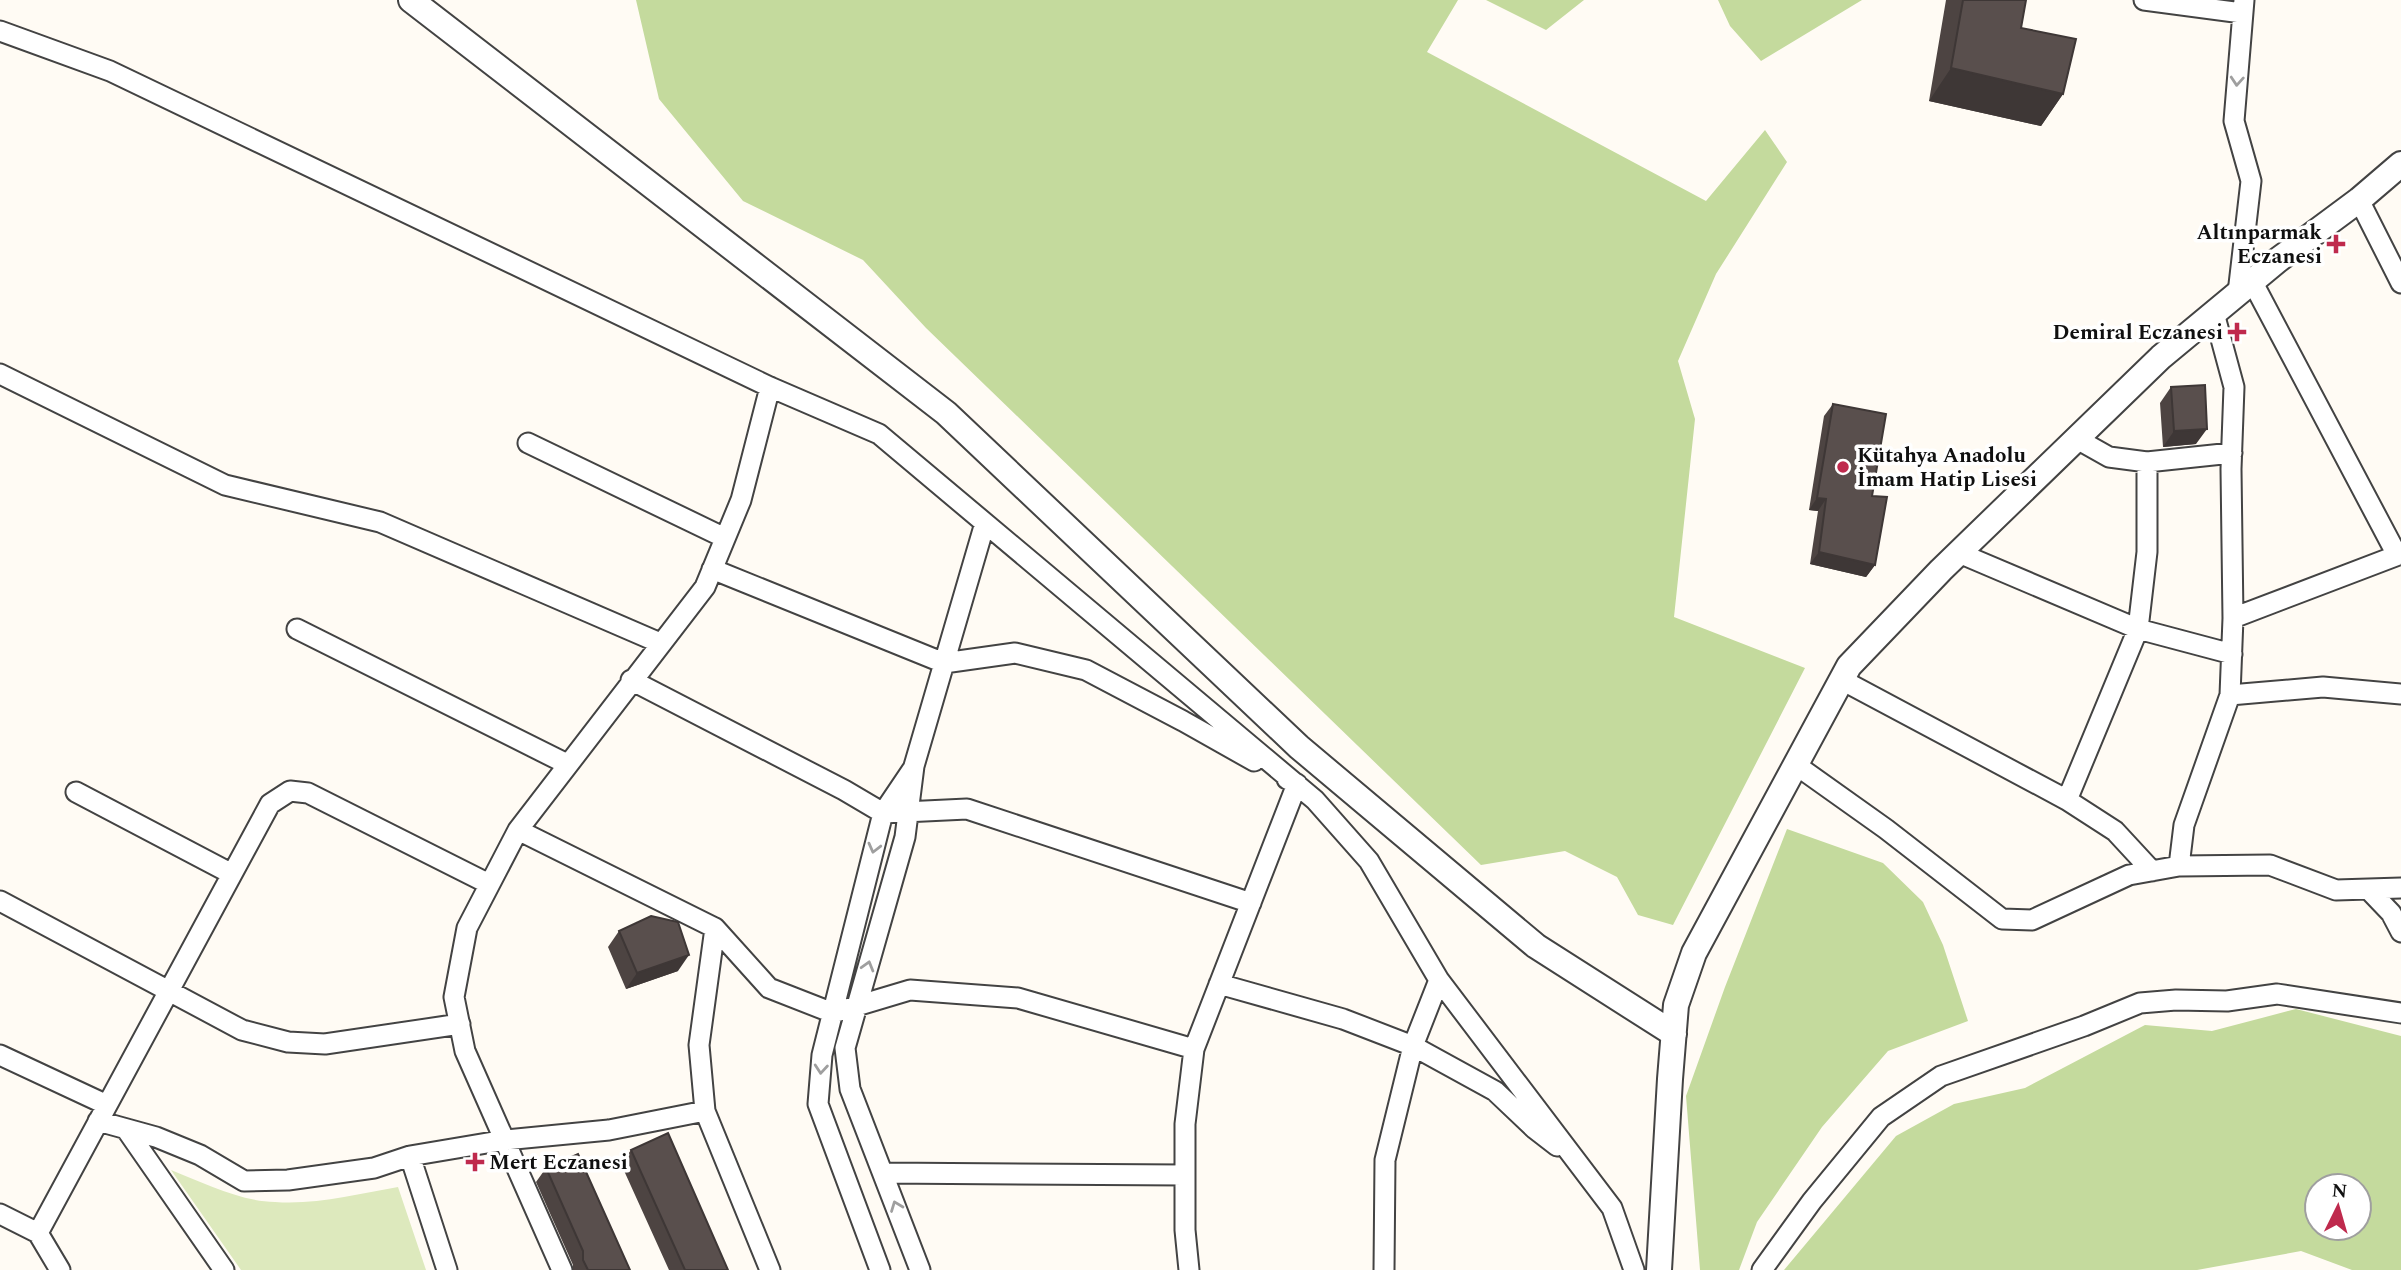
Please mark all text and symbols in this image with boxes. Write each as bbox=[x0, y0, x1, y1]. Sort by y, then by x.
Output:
one-way arrow bbox=[2230, 76, 2245, 87]
place label: Altınparmak Eczanesi bbox=[2196, 217, 2322, 273]
marker: Altınparmak Eczanesi bbox=[2328, 236, 2344, 252]
place label: Demiral Eczanesi bbox=[2053, 317, 2223, 349]
marker: Demiral Eczanesi bbox=[2229, 324, 2245, 340]
place label: Kütahya Anadolu İmam Hatip Lisesi bbox=[1857, 440, 2037, 496]
marker: Kütahya Anadolu İmam Hatip Lisesi bbox=[1835, 459, 1851, 475]
one-way arrow bbox=[868, 842, 882, 854]
one-way arrow bbox=[860, 961, 875, 973]
one-way arrow bbox=[814, 1064, 829, 1075]
place label: Mert Eczanesi bbox=[489, 1147, 628, 1179]
marker: Mert Eczanesi bbox=[467, 1154, 483, 1170]
north arrow bbox=[2303, 1172, 2373, 1242]
text: N bbox=[2330, 1176, 2348, 1207]
one-way arrow bbox=[890, 1201, 904, 1213]

